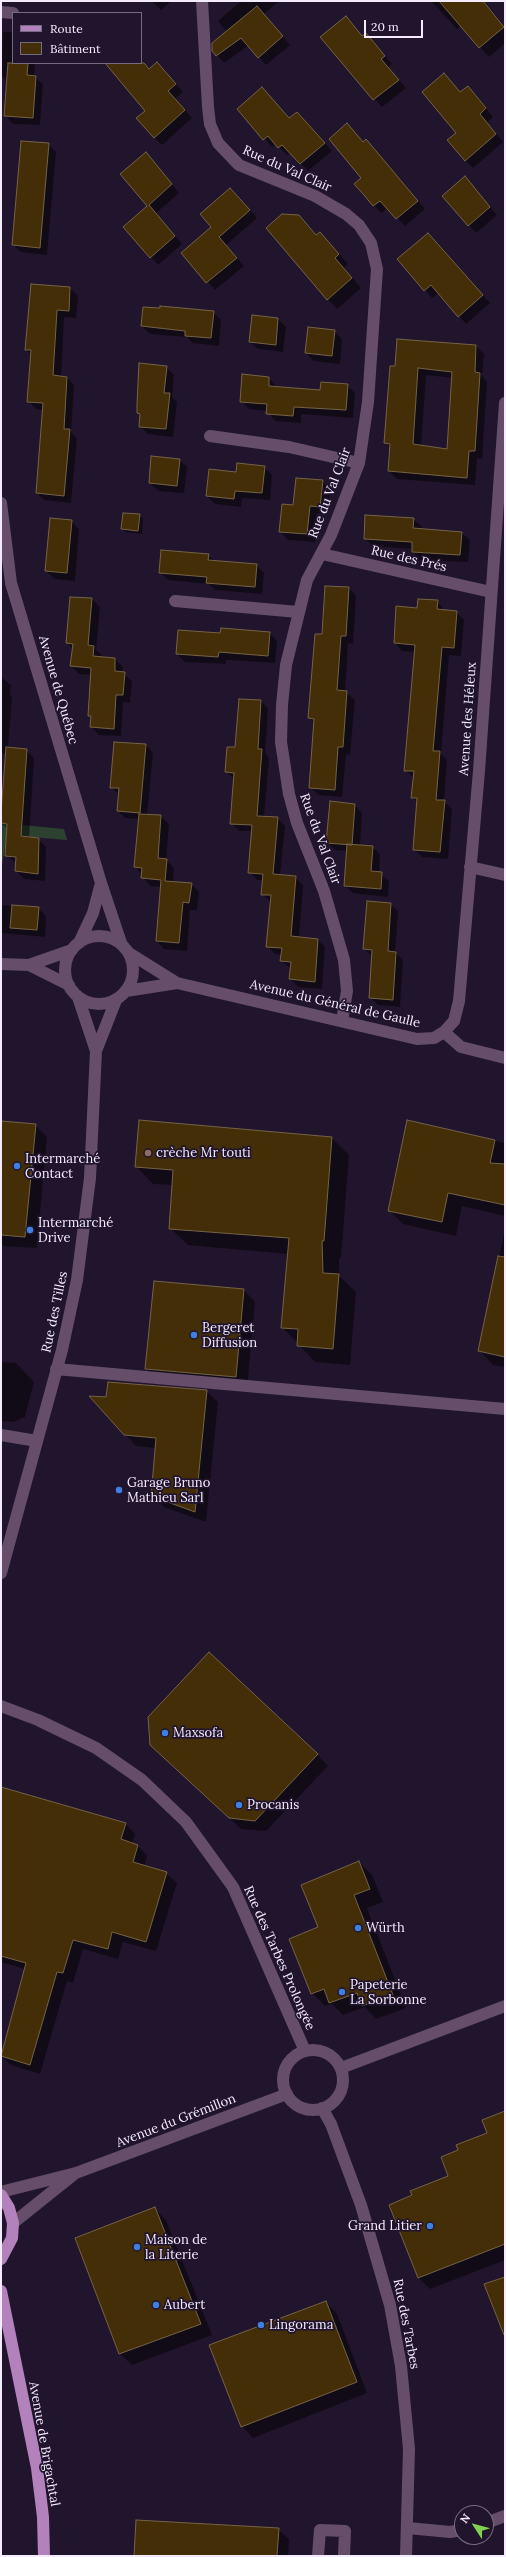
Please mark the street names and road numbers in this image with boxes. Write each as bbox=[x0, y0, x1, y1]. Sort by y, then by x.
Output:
street label: Rue du Val Clair bbox=[240, 142, 334, 196]
street label: Rue du Val Clair bbox=[306, 445, 354, 541]
street label: Rue des Prés bbox=[370, 543, 448, 575]
street label: Avenue de Québec bbox=[35, 634, 81, 746]
street label: Avenue des Héleux bbox=[456, 662, 480, 776]
street label: Rue du Val Clair bbox=[296, 791, 344, 887]
street label: Avenue du Général de Gaulle bbox=[248, 977, 422, 1031]
street label: Rue des Tilles bbox=[39, 1270, 71, 1354]
street label: Rue des Tarbes Prolongée bbox=[240, 1883, 318, 2033]
street label: Avenue du Grémillon bbox=[114, 2091, 238, 2151]
street label: Rue des Tarbes bbox=[390, 2278, 422, 2370]
street label: Avenue de Brigachtal bbox=[25, 2380, 63, 2508]

